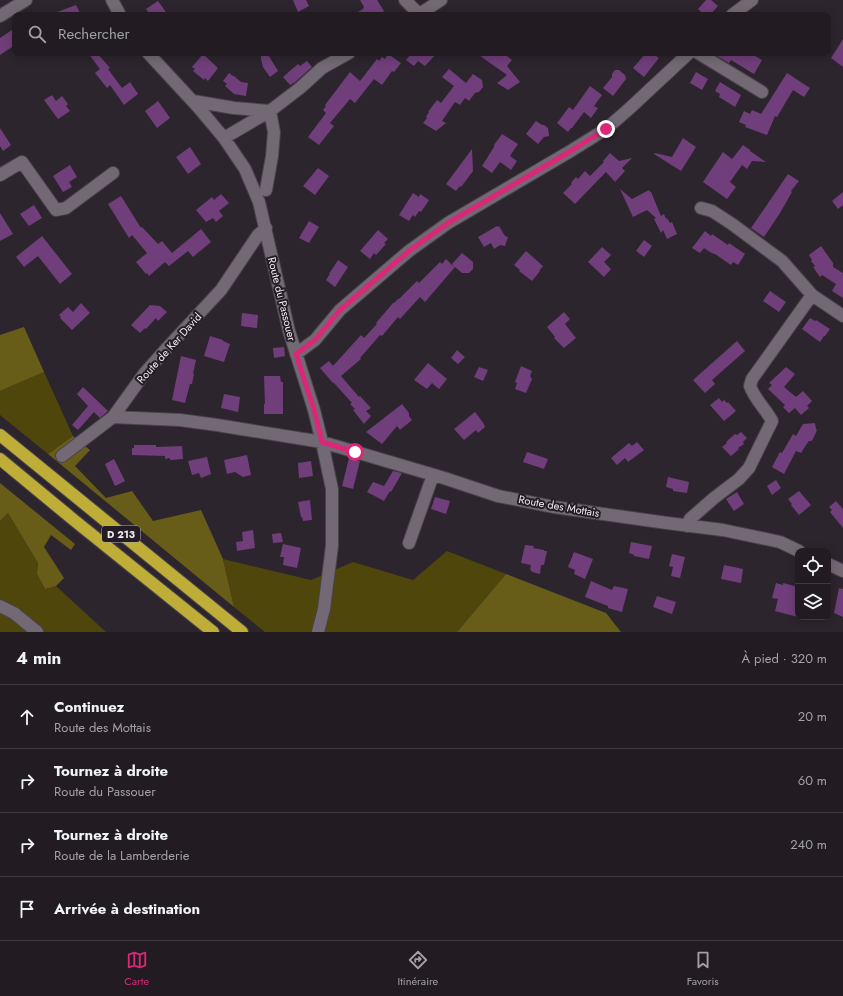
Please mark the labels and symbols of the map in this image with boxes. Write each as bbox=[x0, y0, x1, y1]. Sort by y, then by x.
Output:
route end bbox=[597, 120, 615, 138]
street label: Route du Passouer bbox=[264, 255, 300, 343]
street label: Route de Ker David bbox=[133, 309, 205, 387]
route start bbox=[346, 443, 364, 461]
street label: Route des Mottais bbox=[517, 491, 601, 521]
road number: D 213 bbox=[102, 526, 140, 542]

